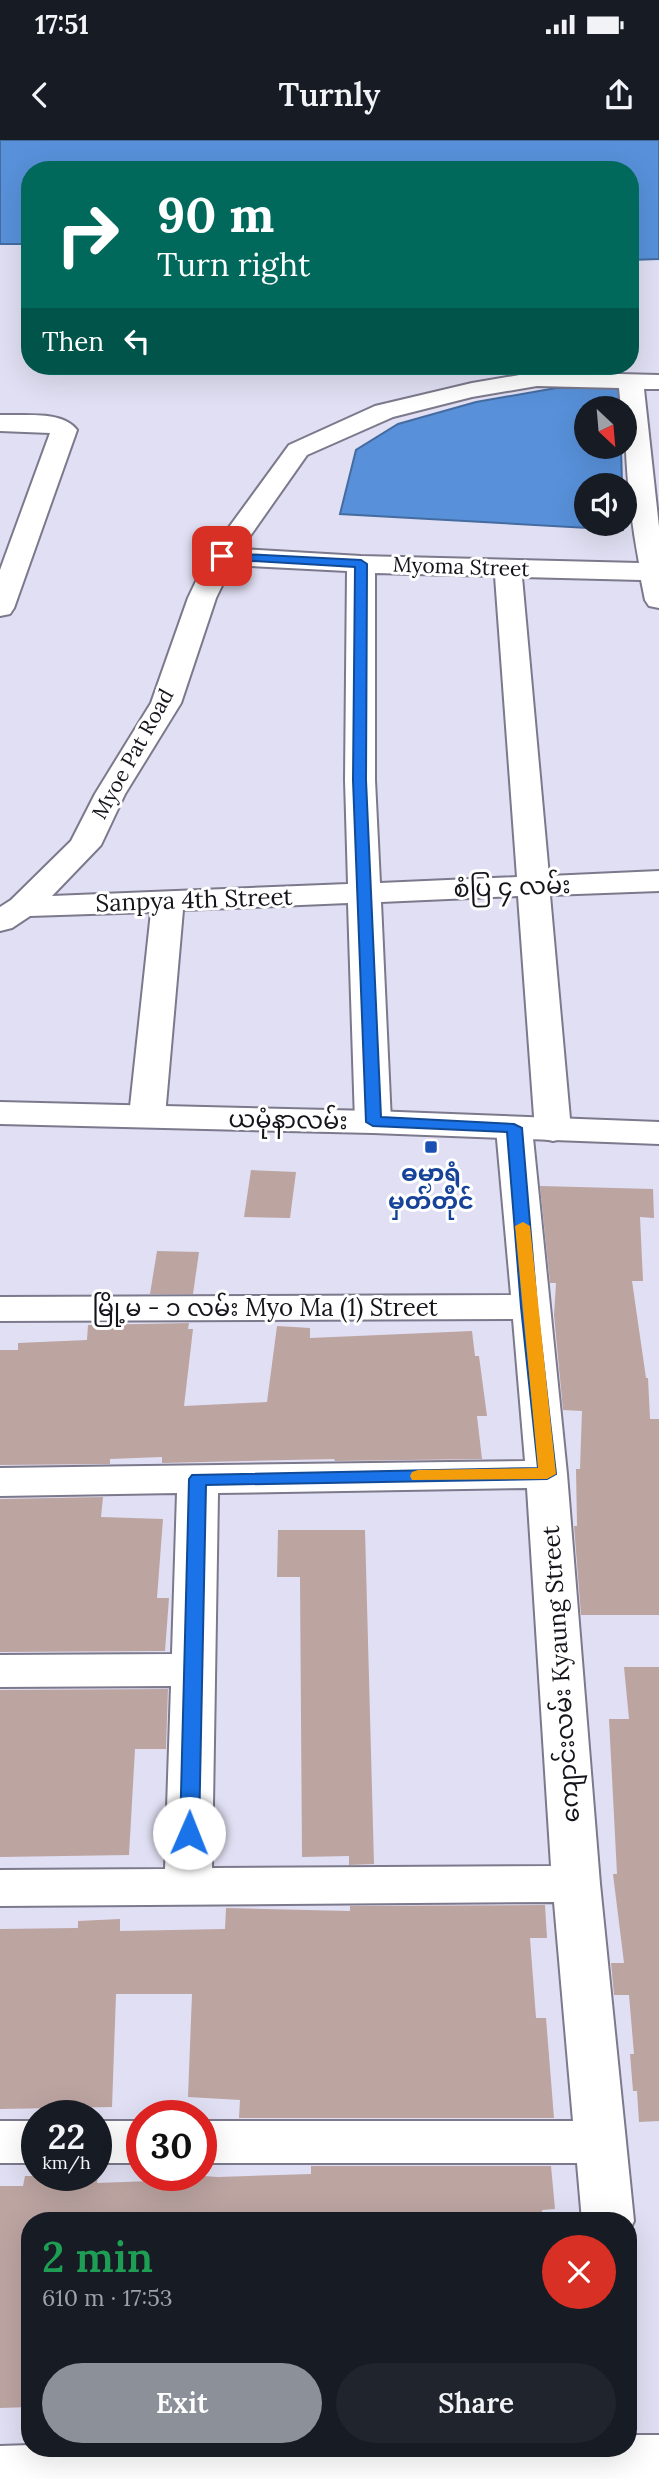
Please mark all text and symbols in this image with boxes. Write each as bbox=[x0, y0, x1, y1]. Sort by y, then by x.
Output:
text: 17:51 bbox=[35, 8, 89, 41]
text: Turnly bbox=[279, 74, 380, 115]
icon: back bbox=[21, 76, 59, 114]
icon: share bbox=[600, 76, 638, 114]
text: 90 m bbox=[157, 183, 274, 245]
icon: right bbox=[42, 189, 133, 280]
text: Turn right bbox=[157, 244, 310, 285]
icon: left bbox=[118, 322, 156, 360]
text: Then bbox=[42, 325, 104, 358]
north arrow bbox=[574, 396, 637, 458]
map controls bbox=[574, 396, 637, 536]
button: sound bbox=[574, 473, 637, 536]
pin bbox=[192, 526, 252, 586]
icon: arrive bbox=[203, 537, 241, 575]
street label: Myoma Street bbox=[392, 551, 531, 582]
street label: Myoe Pat Road bbox=[86, 684, 179, 824]
street label: စံပြ ၄ လမ်း bbox=[453, 869, 571, 908]
street label: Sanpya 4th Street bbox=[95, 881, 294, 918]
street label: ယမုံနာလမ်း bbox=[228, 1103, 348, 1140]
marker: ဓမ္မာရုံ မှတ်တိုင် bbox=[423, 1139, 439, 1155]
place label: ဓမ္မာရုံ မှတ်တိုင် bbox=[388, 1157, 474, 1220]
street label: မြို့မ - ၁ လမ်း Myo Ma (1) Street bbox=[92, 1292, 439, 1327]
street label: ကျောင်းလမ်း Kyaung Street bbox=[535, 1523, 590, 1824]
position arrow bbox=[152, 1796, 226, 1870]
speed limit sign: 30 bbox=[126, 2100, 217, 2191]
text: 22 bbox=[48, 2114, 85, 2159]
text: km/h bbox=[42, 2151, 91, 2174]
text: 2 min bbox=[42, 2230, 153, 2284]
button: close bbox=[542, 2235, 616, 2309]
text: 610 m · 17:53 bbox=[42, 2283, 172, 2312]
button: Exit bbox=[42, 2363, 322, 2443]
button: Share bbox=[336, 2363, 616, 2443]

